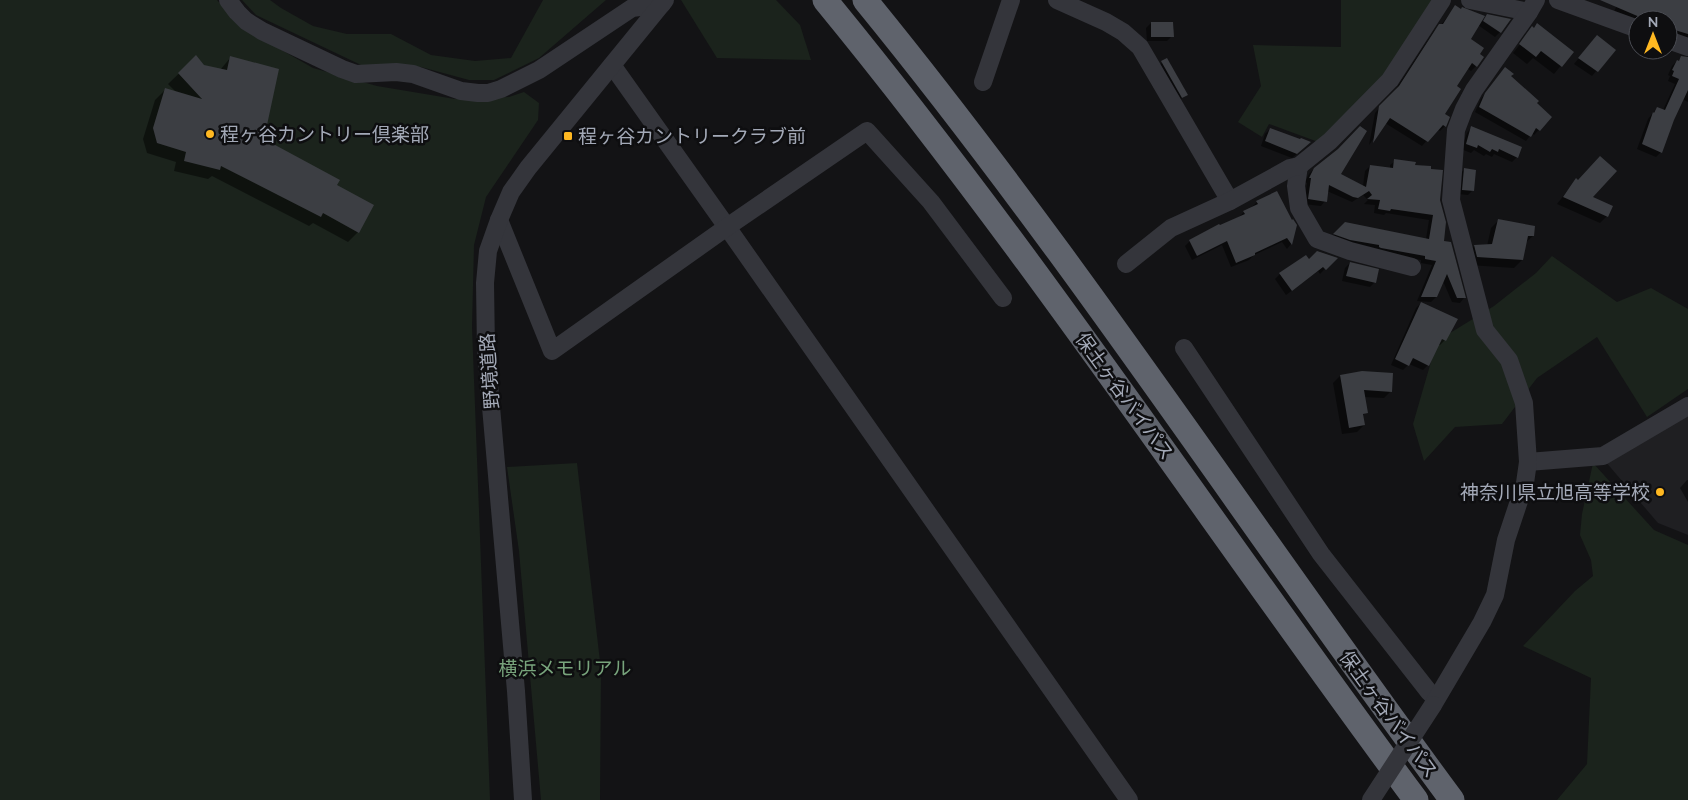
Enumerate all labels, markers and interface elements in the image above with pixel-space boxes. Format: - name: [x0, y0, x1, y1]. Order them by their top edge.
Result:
- north arrow: [1628, 10, 1678, 60]
- text: N: [1648, 13, 1658, 31]
- place label: 程ヶ谷カントリー倶楽部: [220, 122, 429, 146]
- place label: 程ヶ谷カントリークラブ前: [578, 124, 806, 148]
- marker: 程ヶ谷カントリー倶楽部: [204, 128, 216, 140]
- marker: 程ヶ谷カントリークラブ前: [562, 130, 574, 142]
- street label: 保土ヶ谷バイパス: [1071, 328, 1179, 464]
- street label: 野境道路: [474, 332, 504, 410]
- place label: 神奈川県立旭高等学校: [1460, 480, 1650, 504]
- marker: 神奈川県立旭高等学校: [1654, 486, 1666, 498]
- street label: 保土ヶ谷バイパス: [1335, 646, 1443, 782]
- park label: 横浜メモリアル: [499, 656, 631, 680]

